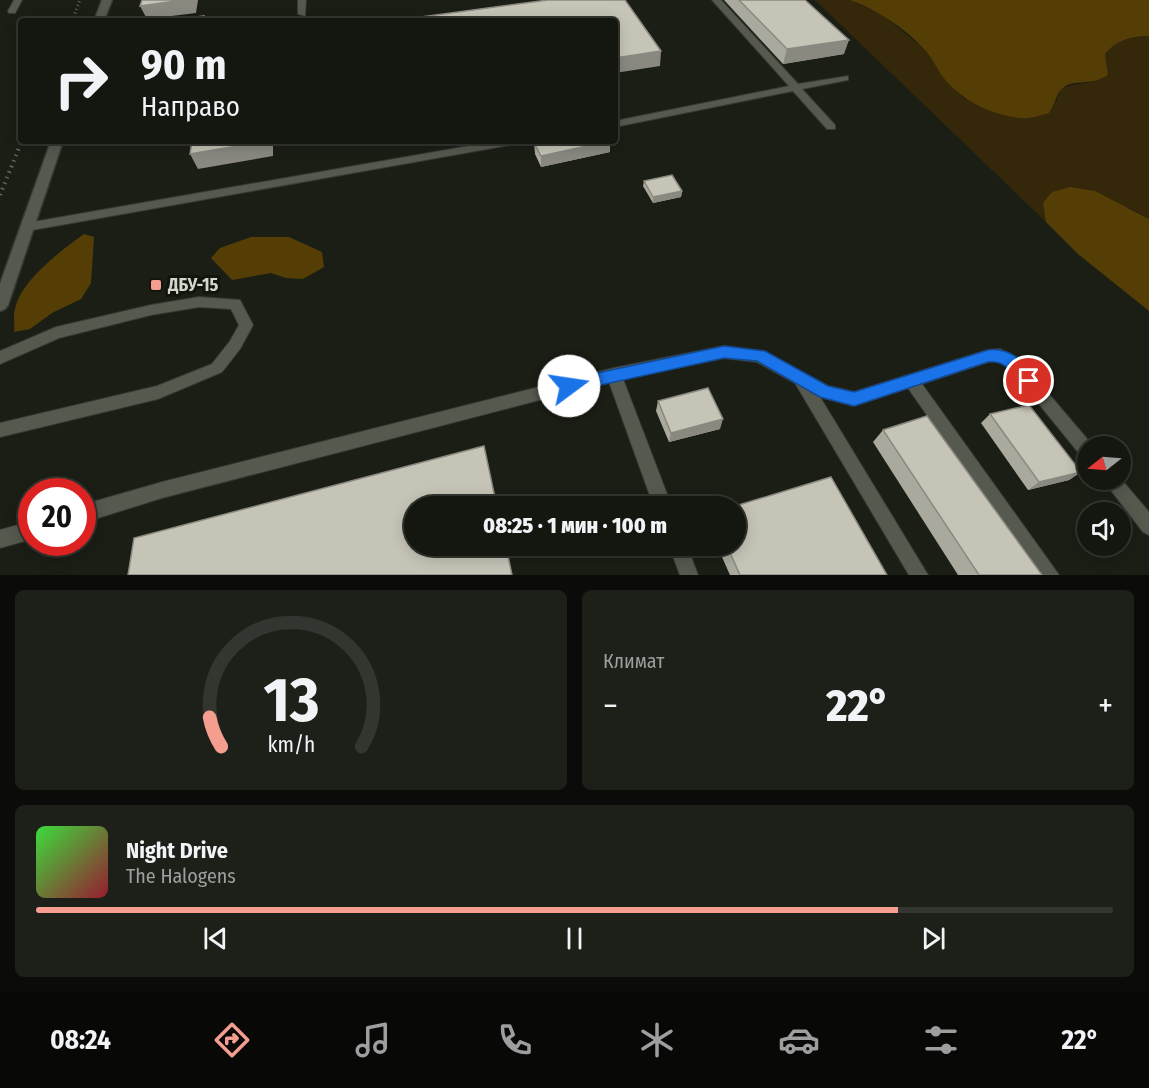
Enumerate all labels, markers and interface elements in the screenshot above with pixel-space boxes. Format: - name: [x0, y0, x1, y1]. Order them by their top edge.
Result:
- text: 90 m: [141, 40, 226, 90]
- icon: right: [42, 42, 120, 120]
- text: Направо: [141, 91, 240, 123]
- place label: ДБУ-15: [167, 274, 219, 296]
- marker: ДБУ-15: [149, 278, 163, 292]
- position arrow: [537, 354, 601, 418]
- pin: [1003, 355, 1054, 406]
- icon: arrive: [1012, 364, 1045, 397]
- north arrow: [1077, 436, 1131, 490]
- map controls: [1077, 436, 1131, 556]
- speed limit sign: 20: [18, 478, 96, 556]
- button: sound: [1077, 502, 1131, 556]
- text: 08:25 · 1 мин · 100 m: [483, 512, 667, 539]
- text: Климат: [603, 649, 664, 673]
- text: 13: [263, 663, 319, 738]
- text: 22°: [826, 679, 890, 733]
- text: −: [603, 686, 618, 726]
- text: +: [1098, 686, 1113, 726]
- text: km/h: [267, 732, 315, 758]
- text: Night Drive: [126, 837, 228, 864]
- text: The Halogens: [126, 864, 236, 888]
- icon: previous: [199, 922, 232, 955]
- icon: pause: [558, 922, 591, 955]
- icon: next: [917, 922, 950, 955]
- icon: directions: [211, 1019, 253, 1061]
- icon: music: [352, 1019, 394, 1061]
- icon: phone: [494, 1019, 536, 1061]
- icon: climate: [636, 1019, 678, 1061]
- icon: car: [778, 1019, 820, 1061]
- icon: filters: [920, 1019, 962, 1061]
- text: 08:24: [50, 1024, 111, 1056]
- text: 22°: [1061, 1024, 1099, 1056]

